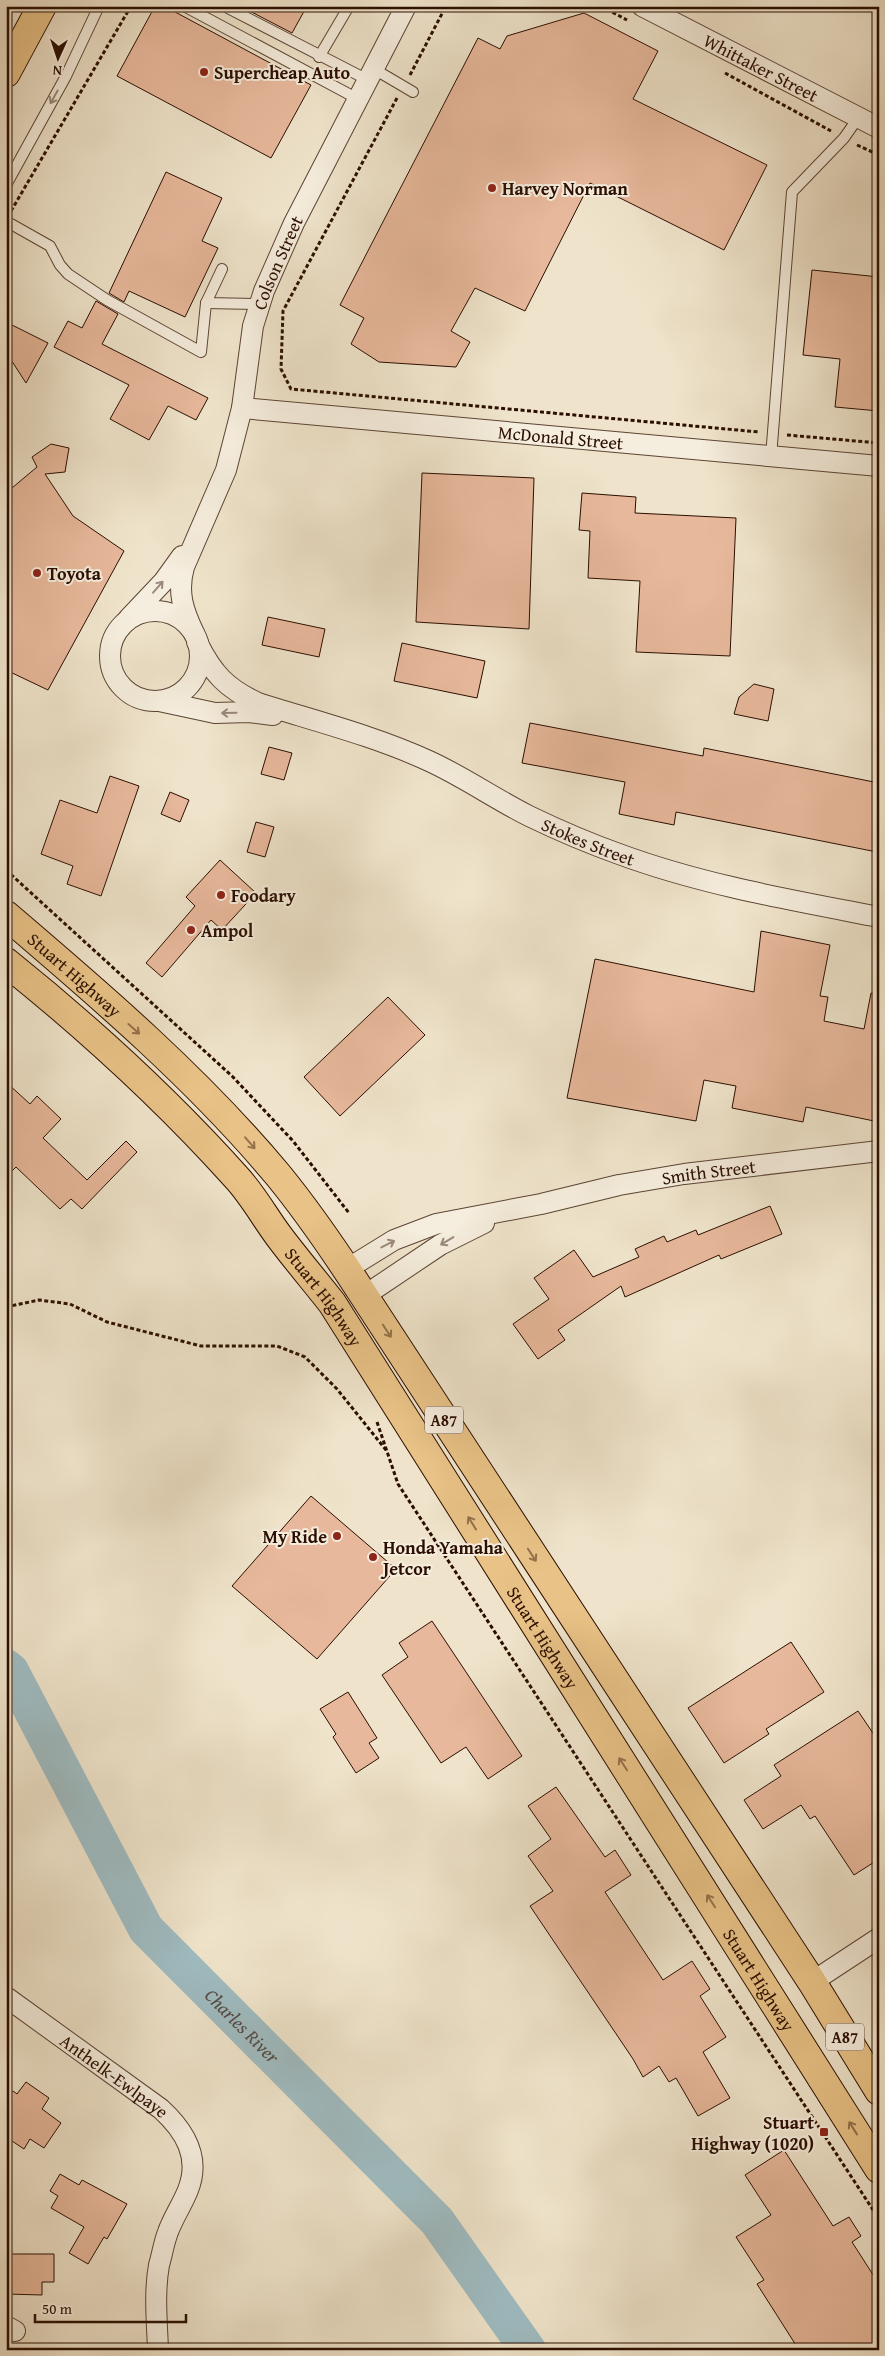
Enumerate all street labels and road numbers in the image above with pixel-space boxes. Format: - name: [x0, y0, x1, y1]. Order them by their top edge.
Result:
- street label: Whittaker Street: [699, 27, 824, 108]
- street label: Colson Street: [246, 210, 310, 313]
- street label: McDonald Street: [497, 418, 625, 456]
- street label: Stokes Street: [537, 810, 639, 872]
- street label: Stuart Highway: [22, 926, 128, 1023]
- street label: Smith Street: [660, 1152, 758, 1191]
- street label: Stuart Highway: [279, 1241, 370, 1352]
- road number: A87: [425, 1406, 463, 1434]
- street label: Stuart Highway: [500, 1580, 586, 1694]
- street label: Stuart Highway: [717, 1923, 802, 2036]
- road number: A87: [826, 2024, 864, 2050]
- street label: Anthelk-Ewlpaye: [55, 2027, 175, 2124]

